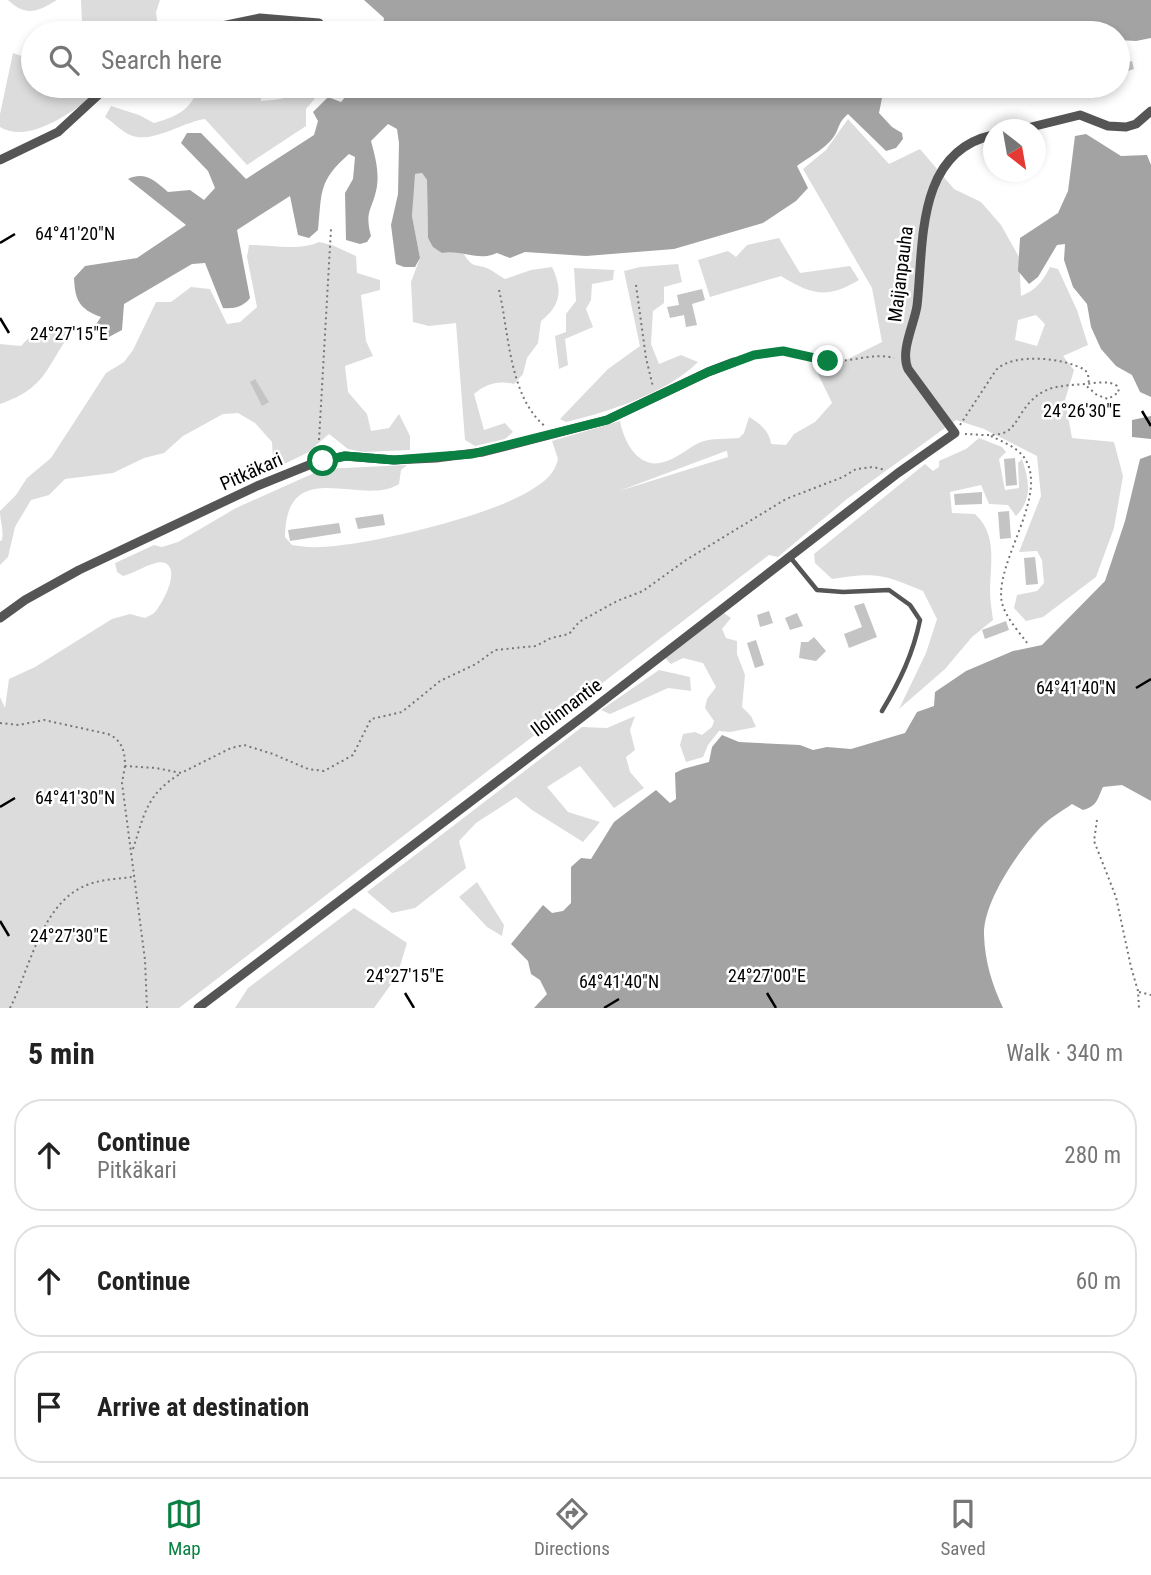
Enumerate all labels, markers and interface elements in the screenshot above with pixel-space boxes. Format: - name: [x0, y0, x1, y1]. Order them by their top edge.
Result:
- search box: [21, 21, 1130, 98]
- icon: search: [45, 41, 83, 79]
- text: Search here: [101, 45, 222, 75]
- north arrow: [983, 119, 1046, 182]
- text: 64°41'20"N: [35, 223, 115, 244]
- street label: Maijanpauha: [883, 225, 918, 323]
- text: 24°27'15"E: [30, 323, 108, 344]
- route end: [812, 345, 843, 376]
- text: 24°26'30"E: [1043, 400, 1121, 421]
- route start: [307, 445, 338, 476]
- street label: Pitkäkari: [216, 448, 286, 495]
- street label: Ilolinnantie: [526, 673, 606, 742]
- text: 64°41'40"N: [1036, 677, 1116, 698]
- text: 64°41'30"N: [35, 787, 115, 808]
- text: 24°27'30"E: [30, 925, 108, 946]
- text: 24°27'15"E: [366, 965, 444, 986]
- text: 24°27'00"E: [728, 965, 806, 986]
- text: 64°41'40"N: [579, 971, 659, 992]
- text: 5 min: [28, 1036, 95, 1071]
- text: Walk · 340 m: [1006, 1040, 1123, 1067]
- text: Continue: [97, 1127, 190, 1157]
- icon: ahead: [30, 1136, 68, 1174]
- text: 280 m: [1064, 1142, 1121, 1169]
- text: Pitkäkari: [97, 1157, 177, 1184]
- icon: ahead: [30, 1262, 68, 1300]
- text: Continue: [97, 1266, 190, 1296]
- text: 60 m: [1076, 1268, 1121, 1295]
- icon: arrive: [30, 1388, 68, 1426]
- text: Arrive at destination: [97, 1392, 309, 1422]
- tab: Map: [165, 1495, 203, 1560]
- tab: Directions: [534, 1495, 610, 1560]
- tab: Saved: [940, 1495, 986, 1560]

